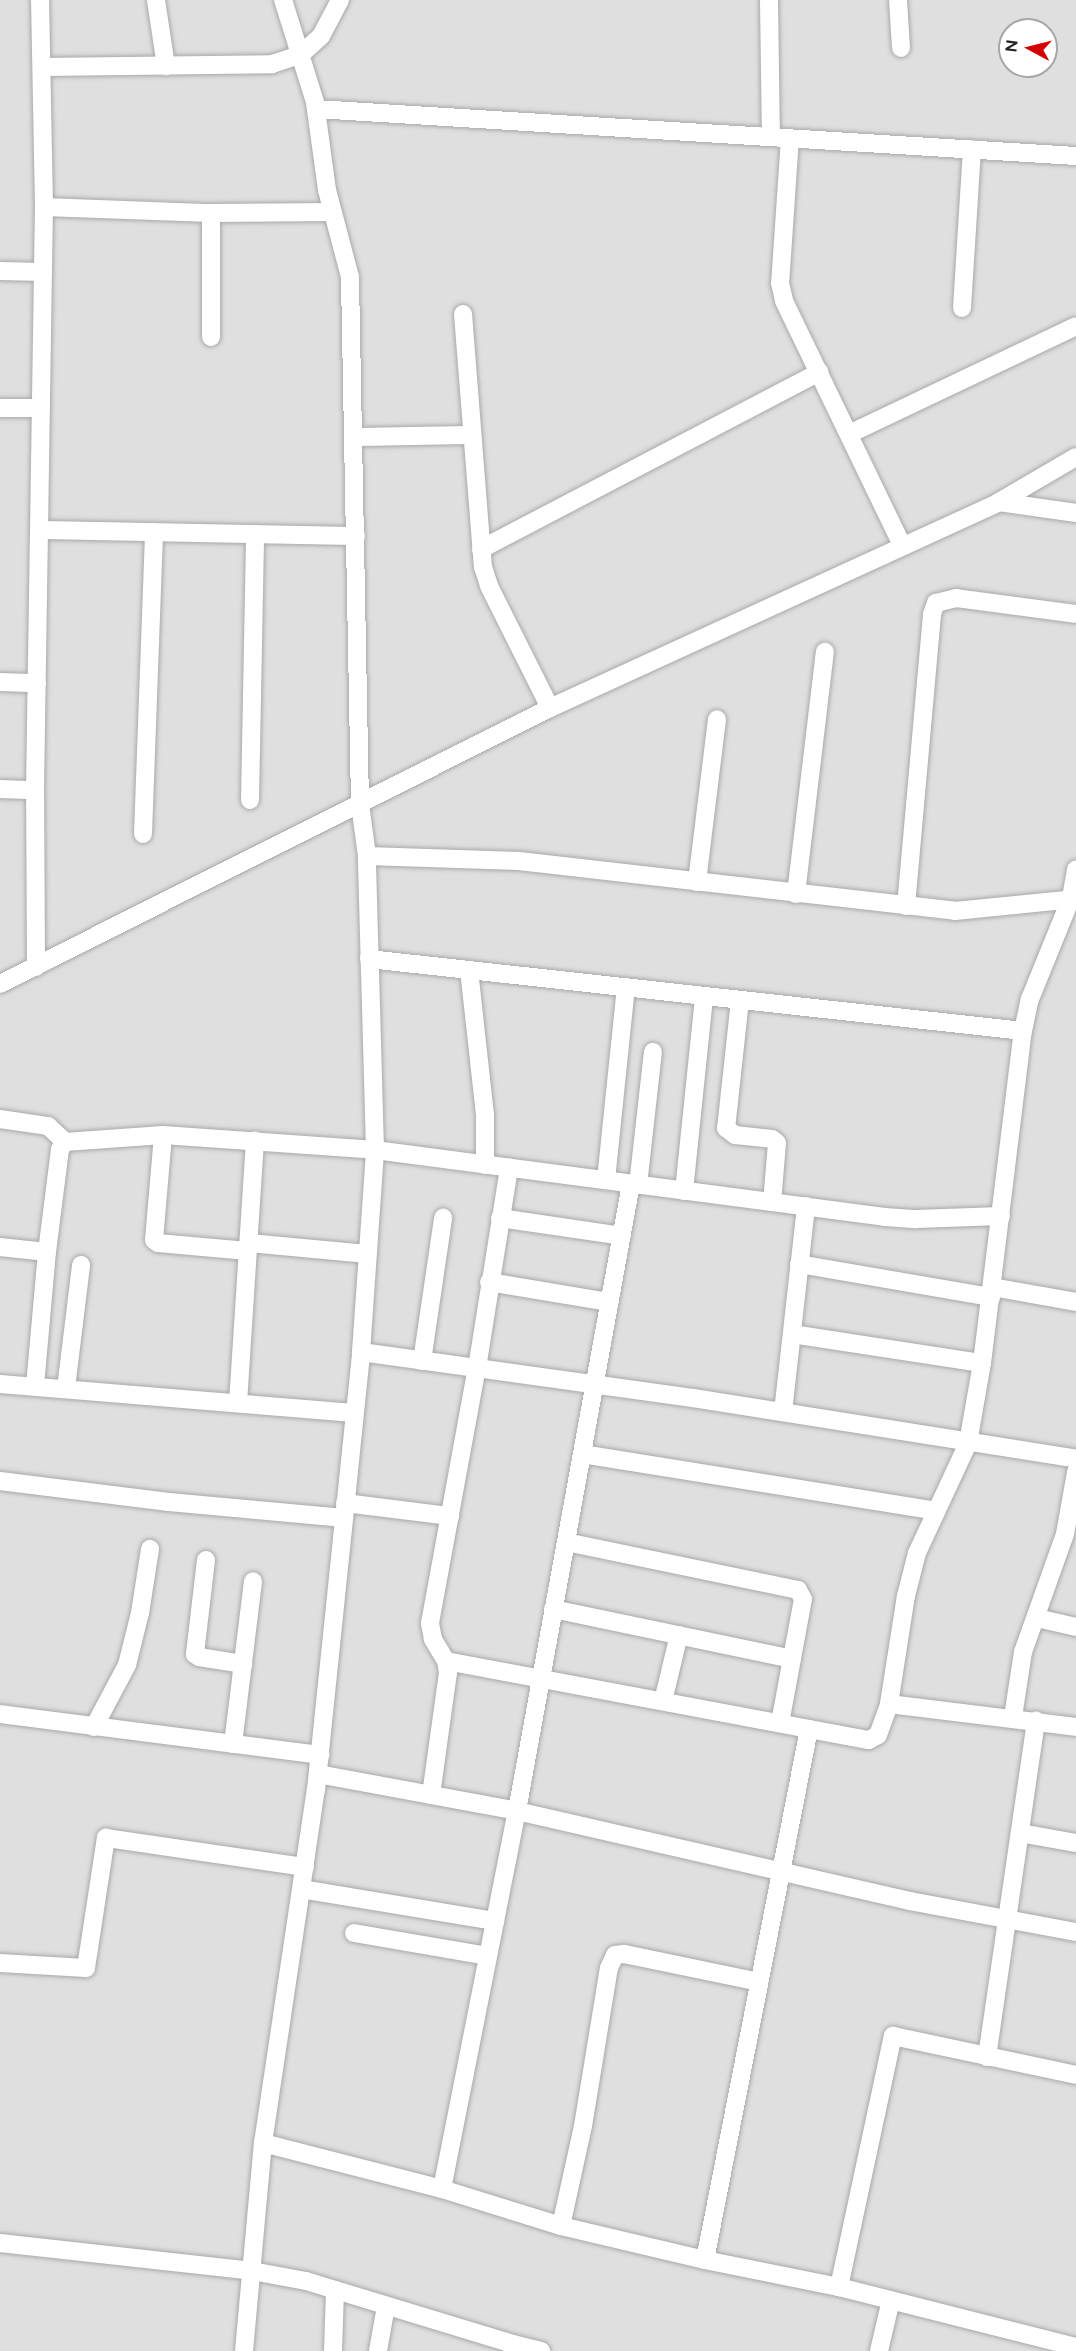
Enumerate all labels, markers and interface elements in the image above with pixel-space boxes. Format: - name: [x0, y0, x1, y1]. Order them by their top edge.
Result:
- north arrow: [998, 18, 1058, 78]
- text: N: [1001, 39, 1022, 53]

